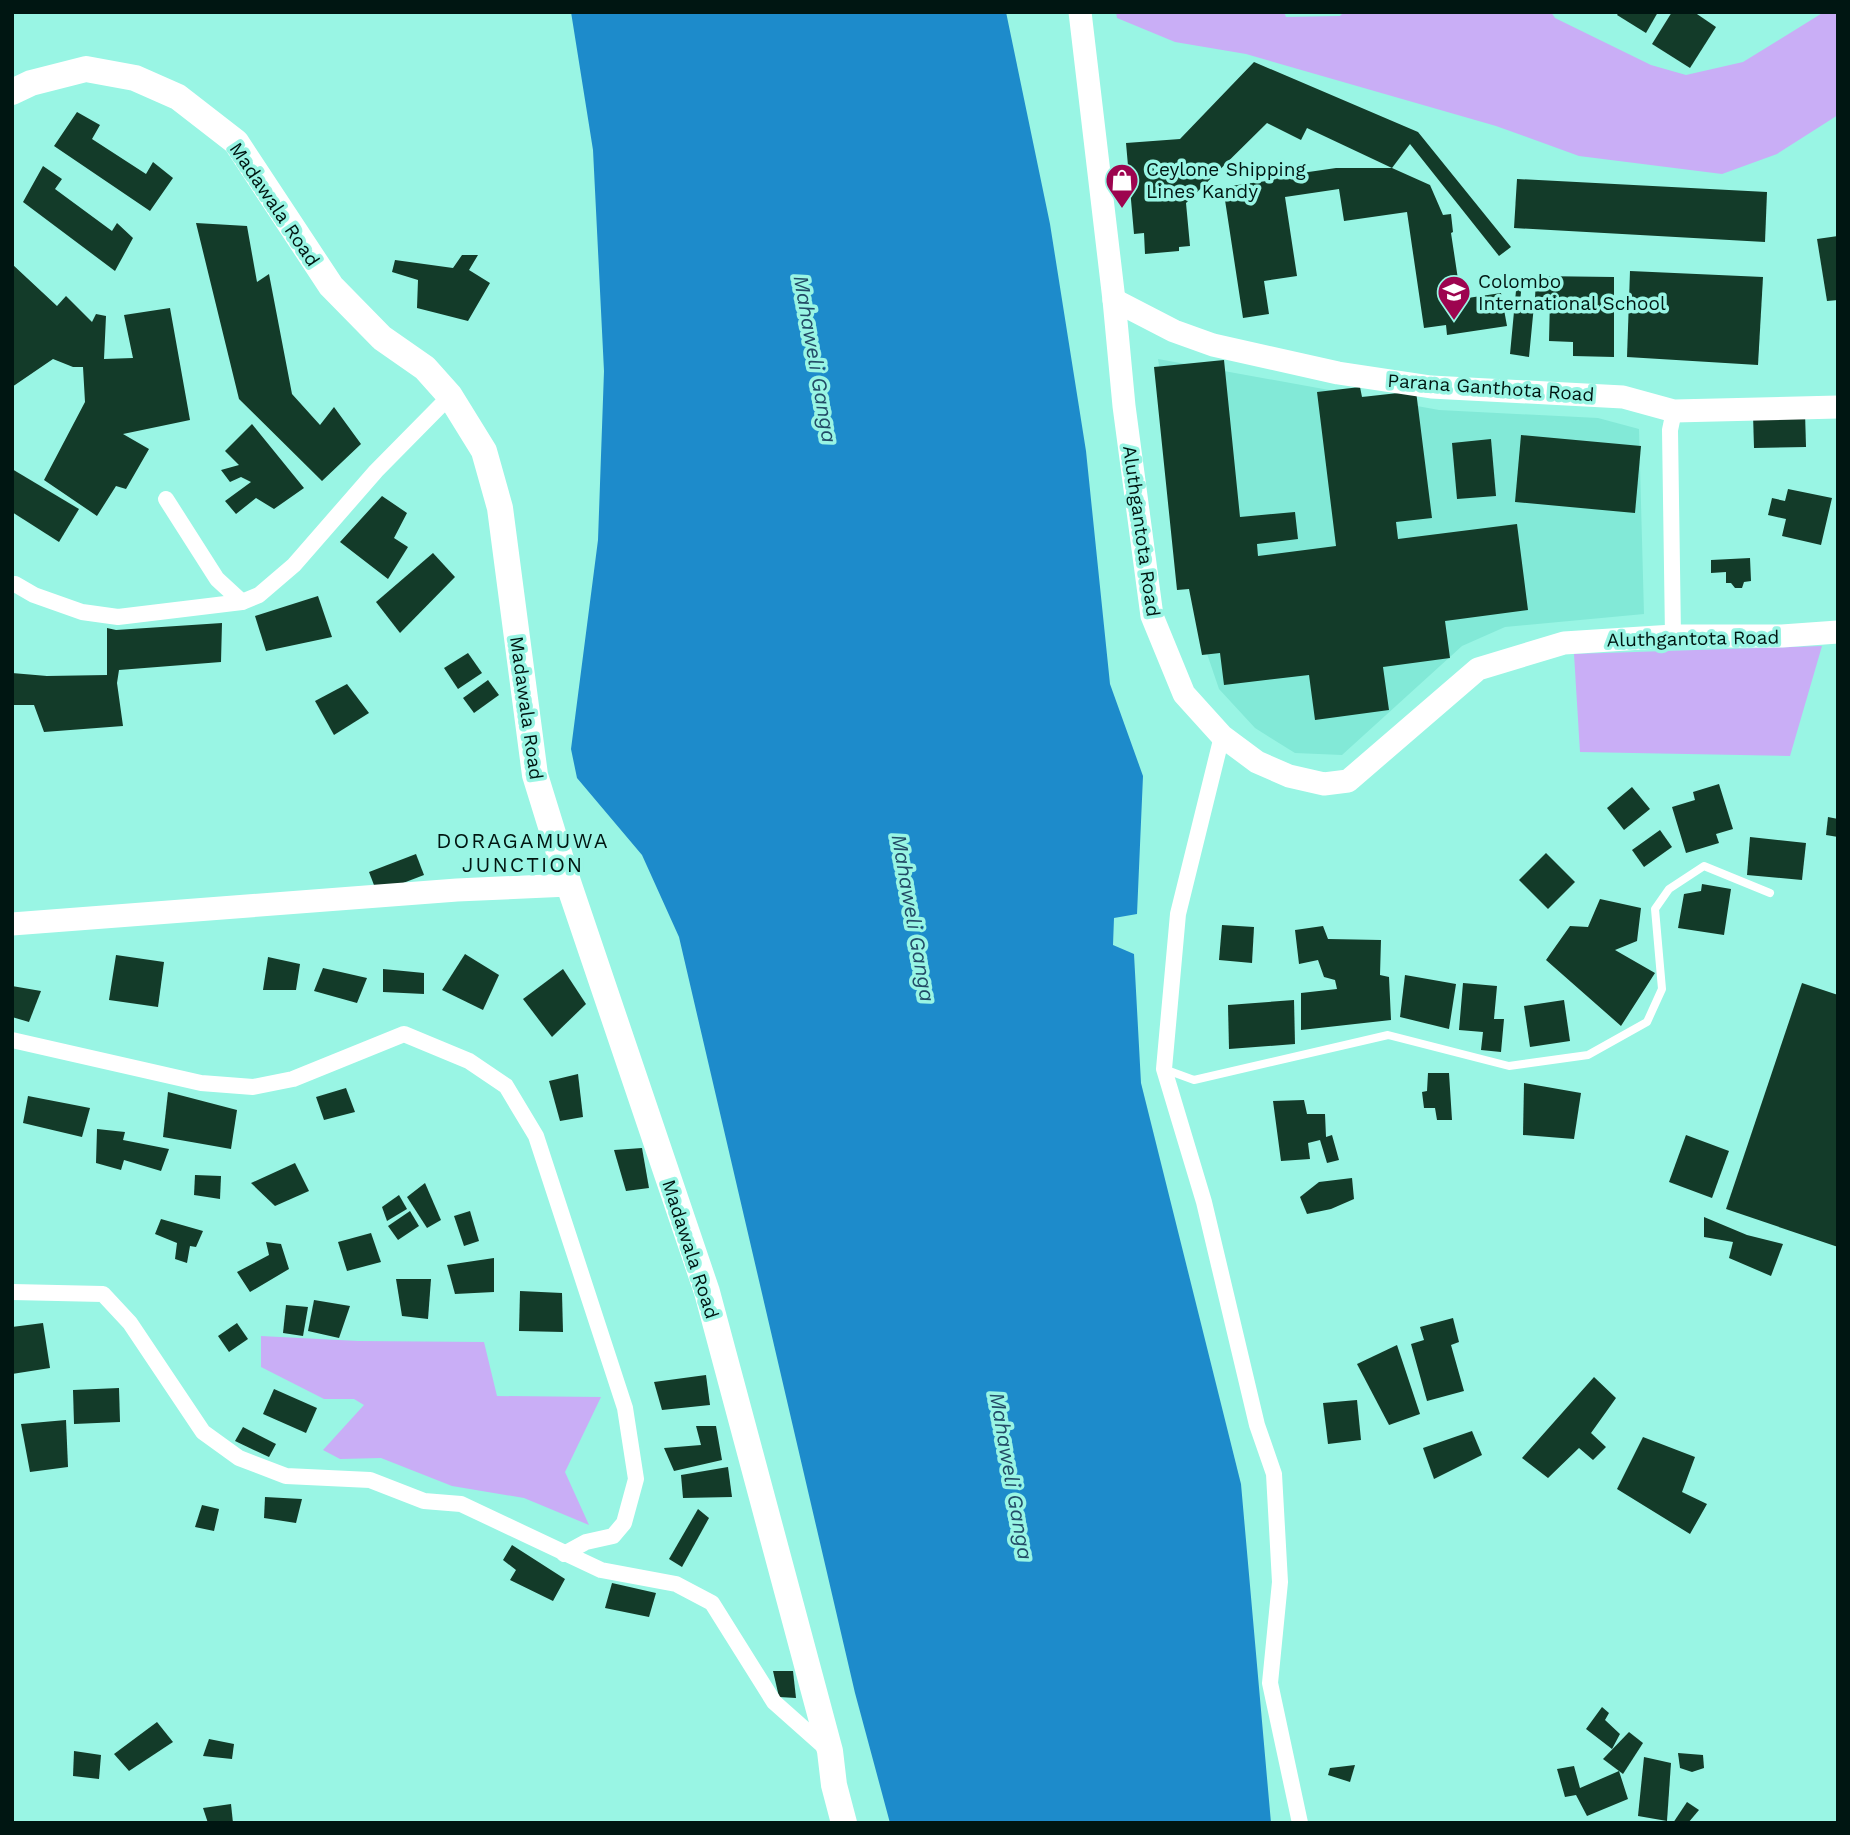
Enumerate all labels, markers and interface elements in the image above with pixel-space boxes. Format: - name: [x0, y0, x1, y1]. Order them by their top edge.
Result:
- street label: Madawala Road: [225, 138, 325, 271]
- place label: Ceylone Shipping Lines Kandy: [1146, 158, 1306, 203]
- shop icon: Ceylone Shipping Lines Kandy: [1103, 161, 1141, 210]
- place label: Colombo International School: [1478, 270, 1666, 315]
- water label: Mahaweli Ganga: [788, 273, 843, 445]
- school or university icon: Colombo International School: [1435, 273, 1473, 322]
- street label: Parana Ganthota Road: [1387, 369, 1595, 406]
- street label: Aluthgantota Road: [1118, 444, 1165, 618]
- street label: Aluthgantota Road: [1607, 625, 1780, 652]
- street label: Madawala Road: [505, 635, 548, 781]
- district label: DORAGAMUWA JUNCTION: [436, 828, 610, 877]
- water label: Mahaweli Ganga: [886, 832, 941, 1004]
- street label: Madawala Road: [657, 1177, 724, 1322]
- water label: Mahaweli Ganga: [984, 1390, 1039, 1562]

